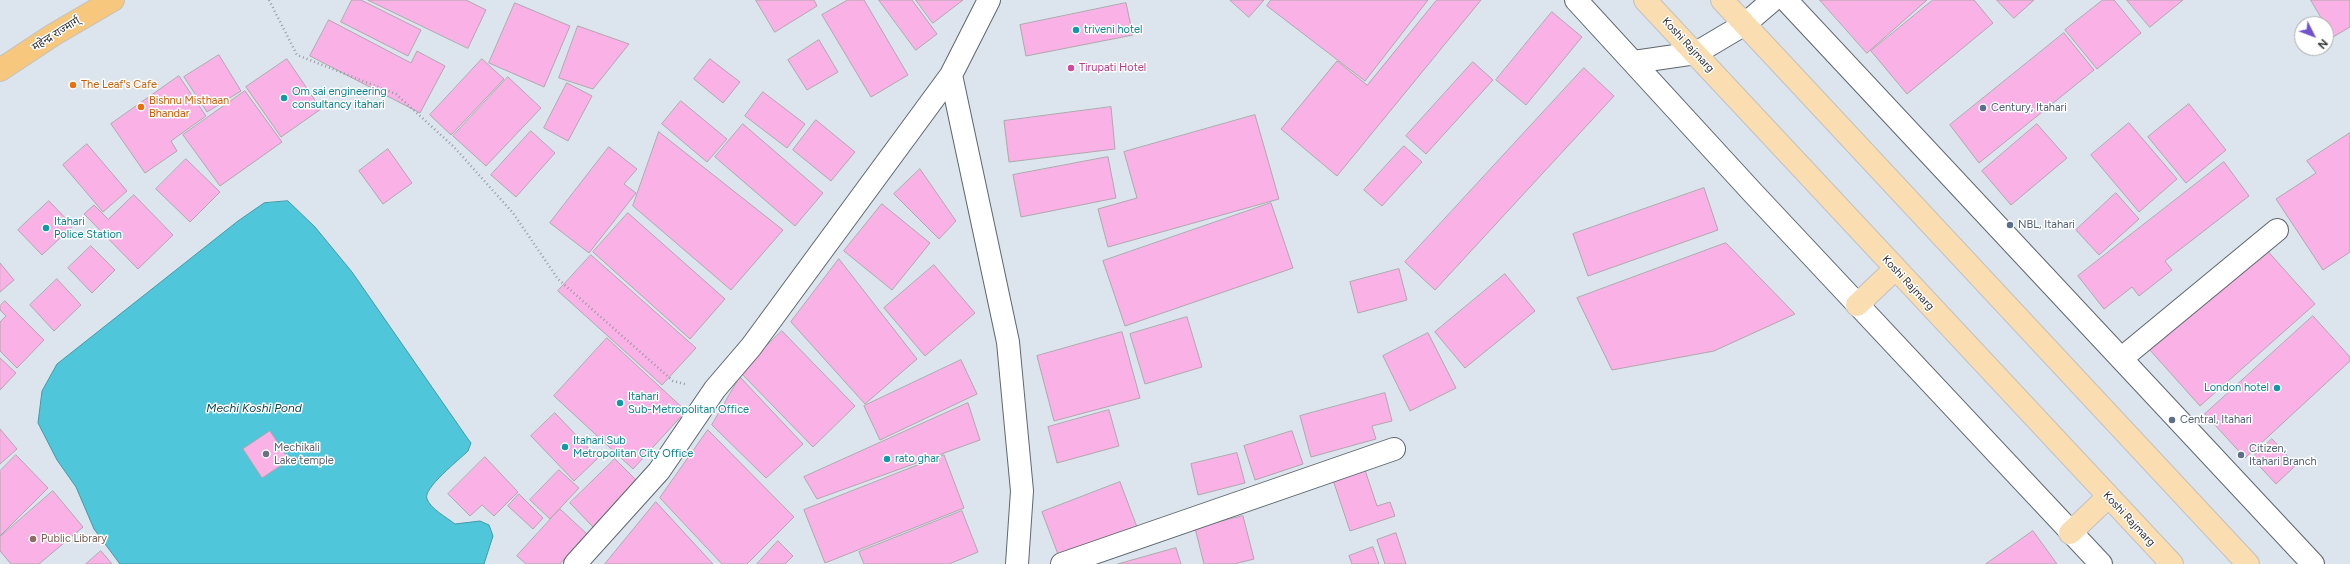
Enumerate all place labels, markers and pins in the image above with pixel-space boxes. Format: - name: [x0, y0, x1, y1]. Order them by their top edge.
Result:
- place label: triveni hotel: [1084, 23, 1143, 37]
- marker: triveni hotel: [1071, 25, 1081, 35]
- place label: Tirupati Hotel: [1079, 61, 1146, 75]
- marker: Tirupati Hotel: [1066, 63, 1076, 73]
- place label: The Leaf's Cafe: [81, 78, 157, 92]
- marker: The Leaf's Cafe: [68, 80, 78, 90]
- place label: Om sai engineering consultancy itahari: [292, 85, 387, 111]
- marker: Om sai engineering consultancy itahari: [279, 93, 289, 103]
- place label: Bishnu Misthaan Bhandar: [149, 94, 229, 120]
- place label: Century, Itahari: [1991, 101, 2067, 115]
- marker: Bishnu Misthaan Bhandar: [136, 102, 146, 112]
- marker: Century, Itahari: [1978, 103, 1988, 113]
- place label: Itahari Police Station: [54, 215, 122, 241]
- place label: NBL, Itahari: [2018, 218, 2075, 232]
- marker: NBL, Itahari: [2005, 220, 2015, 230]
- marker: Itahari Police Station: [41, 223, 51, 233]
- place label: London hotel: [2204, 381, 2269, 395]
- marker: London hotel: [2272, 383, 2282, 393]
- place label: Itahari Sub-Metropolitan Office: [628, 390, 749, 416]
- marker: Itahari Sub-Metropolitan Office: [615, 398, 625, 408]
- place label: Central, Itahari: [2180, 413, 2252, 427]
- marker: Central, Itahari: [2167, 415, 2177, 425]
- place label: Itahari Sub Metropolitan City Office: [573, 434, 693, 460]
- place label: Mechikali Lake temple: [274, 441, 334, 467]
- marker: Itahari Sub Metropolitan City Office: [560, 442, 570, 452]
- place label: Citizen, Itahari Branch: [2249, 442, 2317, 468]
- marker: Mechikali Lake temple: [261, 449, 271, 459]
- marker: Citizen, Itahari Branch: [2236, 450, 2246, 460]
- place label: rato ghar: [895, 452, 939, 466]
- marker: rato ghar: [882, 454, 892, 464]
- place label: Public Library: [41, 532, 107, 546]
- marker: Public Library: [28, 534, 38, 544]

